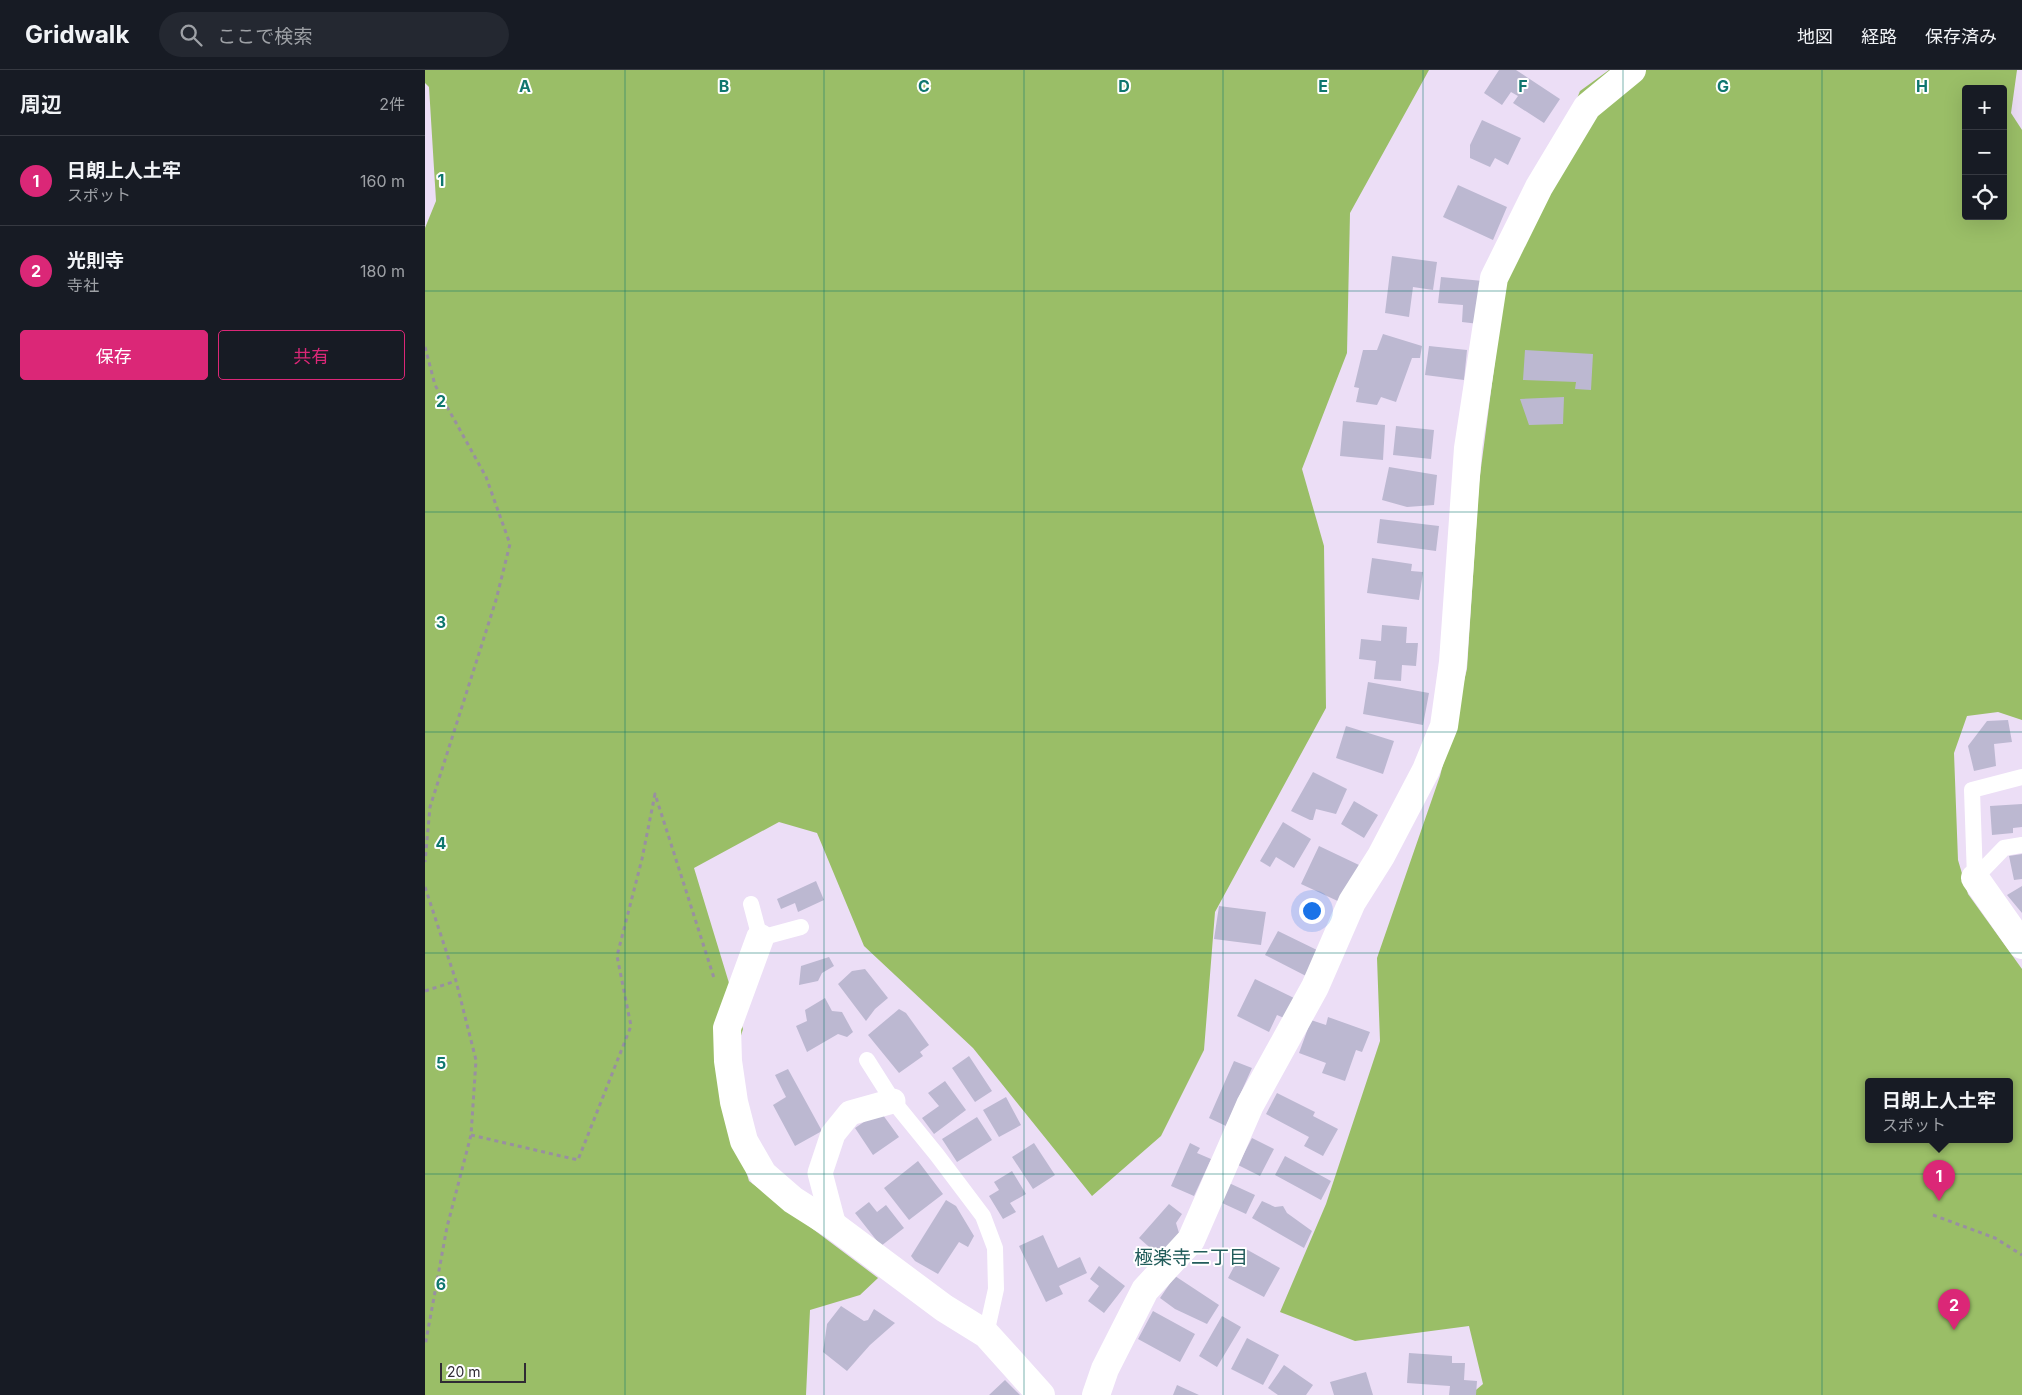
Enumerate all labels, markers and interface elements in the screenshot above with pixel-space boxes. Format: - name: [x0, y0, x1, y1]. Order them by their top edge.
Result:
- search box: [159, 12, 509, 57]
- text: Gridwalk: [25, 20, 129, 49]
- icon: search: [177, 21, 205, 49]
- text: ここで検索: [217, 25, 312, 48]
- text: 地図: [1797, 26, 1833, 47]
- text: 経路: [1861, 26, 1897, 47]
- text: 保存済み: [1925, 26, 1997, 47]
- text: A: [519, 76, 531, 96]
- text: B: [719, 76, 729, 96]
- text: C: [918, 76, 930, 96]
- text: D: [1118, 76, 1130, 96]
- text: E: [1318, 76, 1328, 96]
- text: F: [1518, 76, 1528, 96]
- text: G: [1717, 76, 1729, 96]
- text: H: [1916, 76, 1928, 96]
- map controls: [1962, 85, 2007, 220]
- button: +: [1962, 85, 2007, 130]
- text: 周辺: [20, 92, 62, 117]
- text: 2件: [379, 94, 405, 114]
- button: −: [1962, 130, 2007, 175]
- text: 日朗上人土牢: [67, 159, 181, 182]
- text: 1: [438, 170, 444, 190]
- text: 1: [33, 171, 39, 191]
- text: 160 m: [360, 171, 405, 191]
- button: locate: [1962, 175, 2007, 220]
- text: スポット: [67, 185, 131, 205]
- text: 光則寺: [67, 249, 124, 272]
- text: 2: [31, 261, 41, 281]
- text: 180 m: [360, 261, 405, 281]
- text: 寺社: [67, 275, 99, 295]
- button: 保存: [20, 330, 208, 380]
- button: 共有: [218, 330, 405, 380]
- text: 2: [436, 391, 446, 411]
- text: 3: [436, 612, 446, 632]
- text: 4: [436, 833, 447, 853]
- your location: [1299, 898, 1325, 924]
- text: 5: [436, 1053, 446, 1073]
- popup: [1865, 1078, 2013, 1143]
- text: 日朗上人土牢: [1882, 1089, 1996, 1112]
- text: スポット: [1882, 1115, 1946, 1135]
- pin: 1: [1923, 1160, 1955, 1201]
- district label: 極楽寺二丁目: [1134, 1246, 1248, 1269]
- text: 6: [436, 1274, 446, 1294]
- pin: 2: [1938, 1289, 1970, 1330]
- scale bar: [440, 1360, 526, 1383]
- text: 20 m: [447, 1363, 481, 1380]

